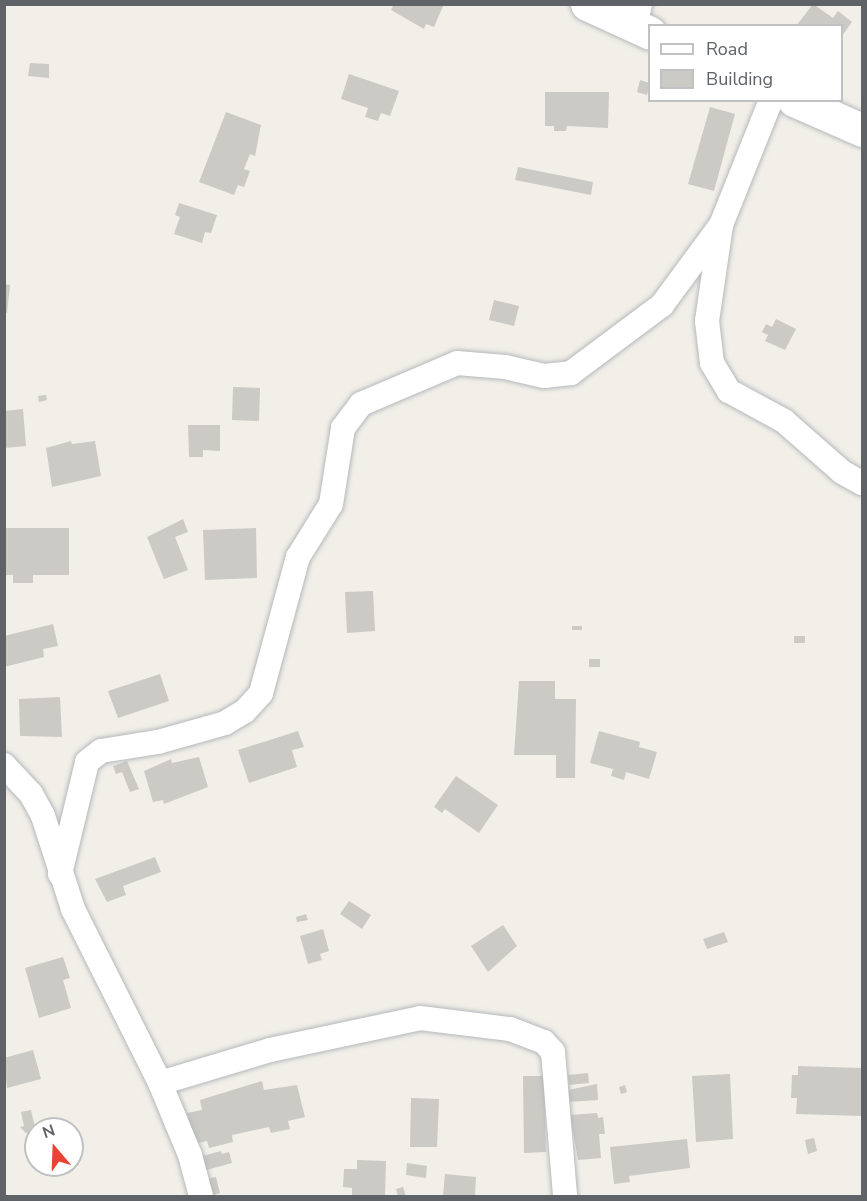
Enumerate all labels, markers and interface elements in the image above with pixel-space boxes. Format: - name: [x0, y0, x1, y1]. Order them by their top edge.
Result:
- legend: [648, 24, 843, 102]
- text: Road: [706, 37, 748, 61]
- text: Building: [706, 67, 773, 91]
- north arrow: [24, 1117, 84, 1177]
- text: N: [40, 1120, 58, 1144]

